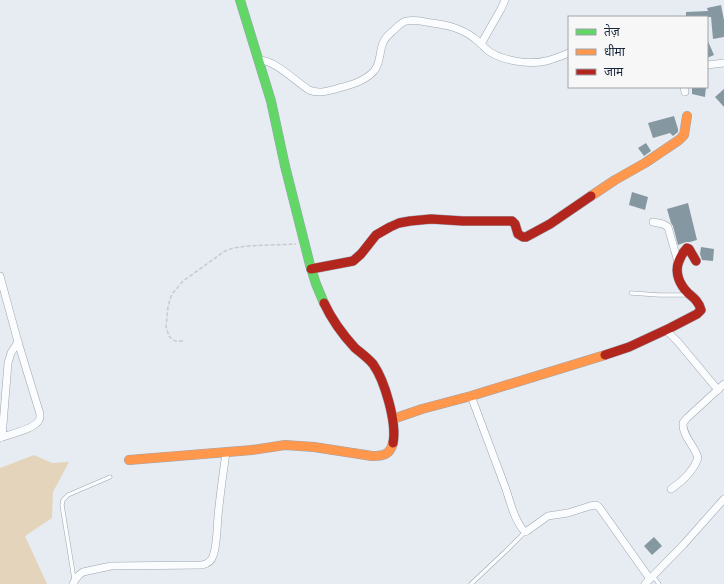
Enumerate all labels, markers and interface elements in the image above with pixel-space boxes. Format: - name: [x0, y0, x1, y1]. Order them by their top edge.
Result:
- legend: [568, 16, 708, 88]
- text: तेज़: [604, 23, 621, 41]
- text: धीमा: [604, 43, 626, 61]
- text: जाम: [604, 63, 624, 81]

